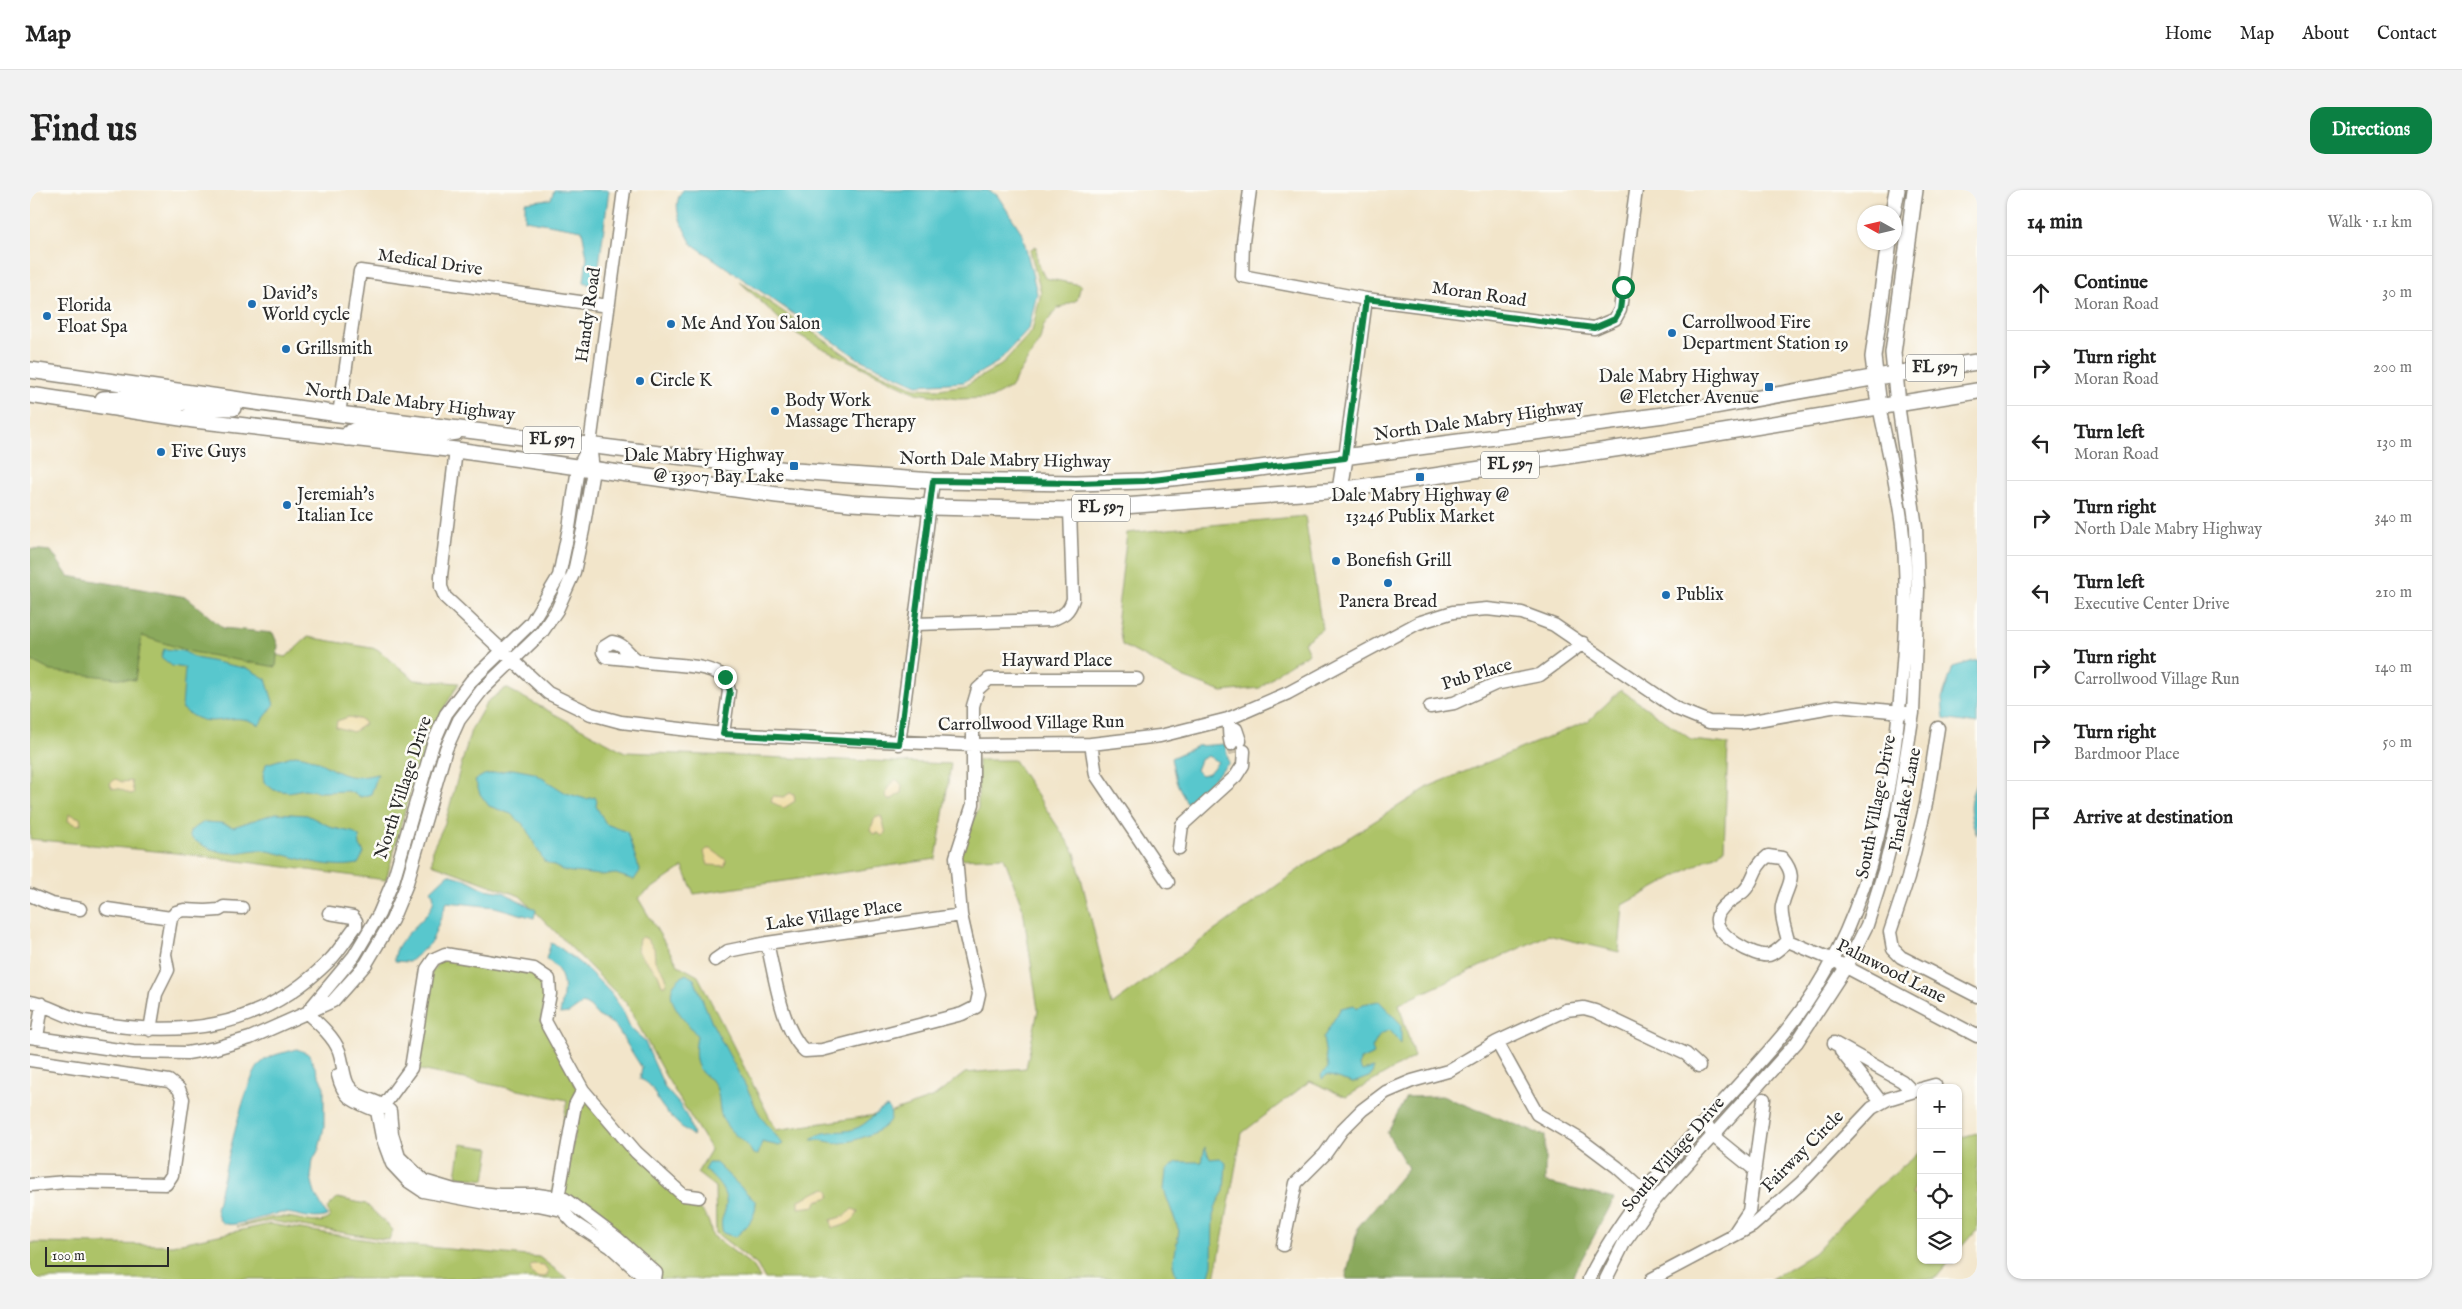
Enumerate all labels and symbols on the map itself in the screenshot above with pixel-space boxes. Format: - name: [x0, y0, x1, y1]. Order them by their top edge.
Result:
- north arrow: [1857, 205, 1902, 250]
- street label: Medical Drive: [376, 244, 484, 282]
- street label: Handy Road: [571, 266, 607, 364]
- route start: [1612, 276, 1635, 299]
- street label: Moran Road: [1430, 277, 1528, 313]
- place label: David's World cycle: [262, 283, 350, 327]
- place label: Florida Float Spa: [57, 295, 128, 339]
- marker: David's World cycle: [246, 298, 258, 310]
- marker: Florida Float Spa: [41, 310, 53, 322]
- place label: Carrollwood Fire Department Station 19: [1682, 312, 1849, 356]
- place label: Me And You Salon: [681, 313, 821, 336]
- marker: Me And You Salon: [665, 318, 677, 330]
- marker: Carrollwood Fire Department Station 19: [1666, 327, 1678, 339]
- place label: Grillsmith: [296, 338, 373, 361]
- marker: Grillsmith: [280, 343, 292, 355]
- road number: FL 597: [1906, 354, 1964, 382]
- place label: Dale Mabry Highway @ Fletcher Avenue: [1598, 366, 1759, 410]
- place label: Circle K: [650, 370, 713, 393]
- marker: Circle K: [634, 375, 646, 387]
- street label: North Dale Mabry Highway: [304, 379, 517, 427]
- marker: Dale Mabry Highway @ Fletcher Avenue: [1763, 381, 1775, 393]
- place label: Body Work Massage Therapy: [785, 390, 916, 434]
- street label: North Dale Mabry Highway: [1373, 395, 1585, 447]
- marker: Body Work Massage Therapy: [769, 405, 781, 417]
- road number: FL 597: [523, 426, 581, 454]
- place label: Five Guys: [171, 441, 246, 464]
- place label: Dale Mabry Highway @ 13907 Bay Lake: [623, 445, 784, 489]
- marker: Five Guys: [155, 446, 167, 458]
- street label: North Dale Mabry Highway: [899, 448, 1111, 474]
- road number: FL 597: [1481, 452, 1539, 478]
- marker: Dale Mabry Highway @ 13907 Bay Lake: [788, 460, 800, 472]
- marker: Dale Mabry Highway @ 13246 Publix Market: [1414, 471, 1426, 483]
- place label: Jeremiah's Italian Ice: [295, 484, 374, 528]
- place label: Dale Mabry Highway @ 13246 Publix Market: [1331, 485, 1509, 529]
- road number: FL 597: [1072, 494, 1130, 522]
- marker: Jeremiah's Italian Ice: [281, 499, 293, 511]
- place label: Bonefish Grill: [1346, 550, 1451, 573]
- marker: Bonefish Grill: [1330, 555, 1342, 567]
- marker: Panera Bread: [1382, 577, 1394, 589]
- place label: Publix: [1676, 584, 1724, 607]
- marker: Publix: [1660, 589, 1672, 601]
- place label: Panera Bread: [1339, 591, 1438, 614]
- street label: Hayward Place: [1002, 650, 1112, 673]
- street label: Pub Place: [1439, 653, 1515, 697]
- route end: [714, 666, 737, 689]
- street label: Carrollwood Village Run: [938, 711, 1125, 737]
- street label: North Village Drive: [370, 714, 438, 862]
- street label: South Village Drive: [1852, 733, 1902, 881]
- street label: Pinelake Lane: [1885, 746, 1927, 854]
- street label: Lake Village Place: [764, 895, 904, 937]
- street label: Palmwood Lane: [1832, 935, 1950, 1009]
- street label: South Village Drive: [1617, 1092, 1731, 1218]
- street label: Fairway Circle: [1757, 1106, 1849, 1198]
- scale bar: [45, 1244, 169, 1267]

